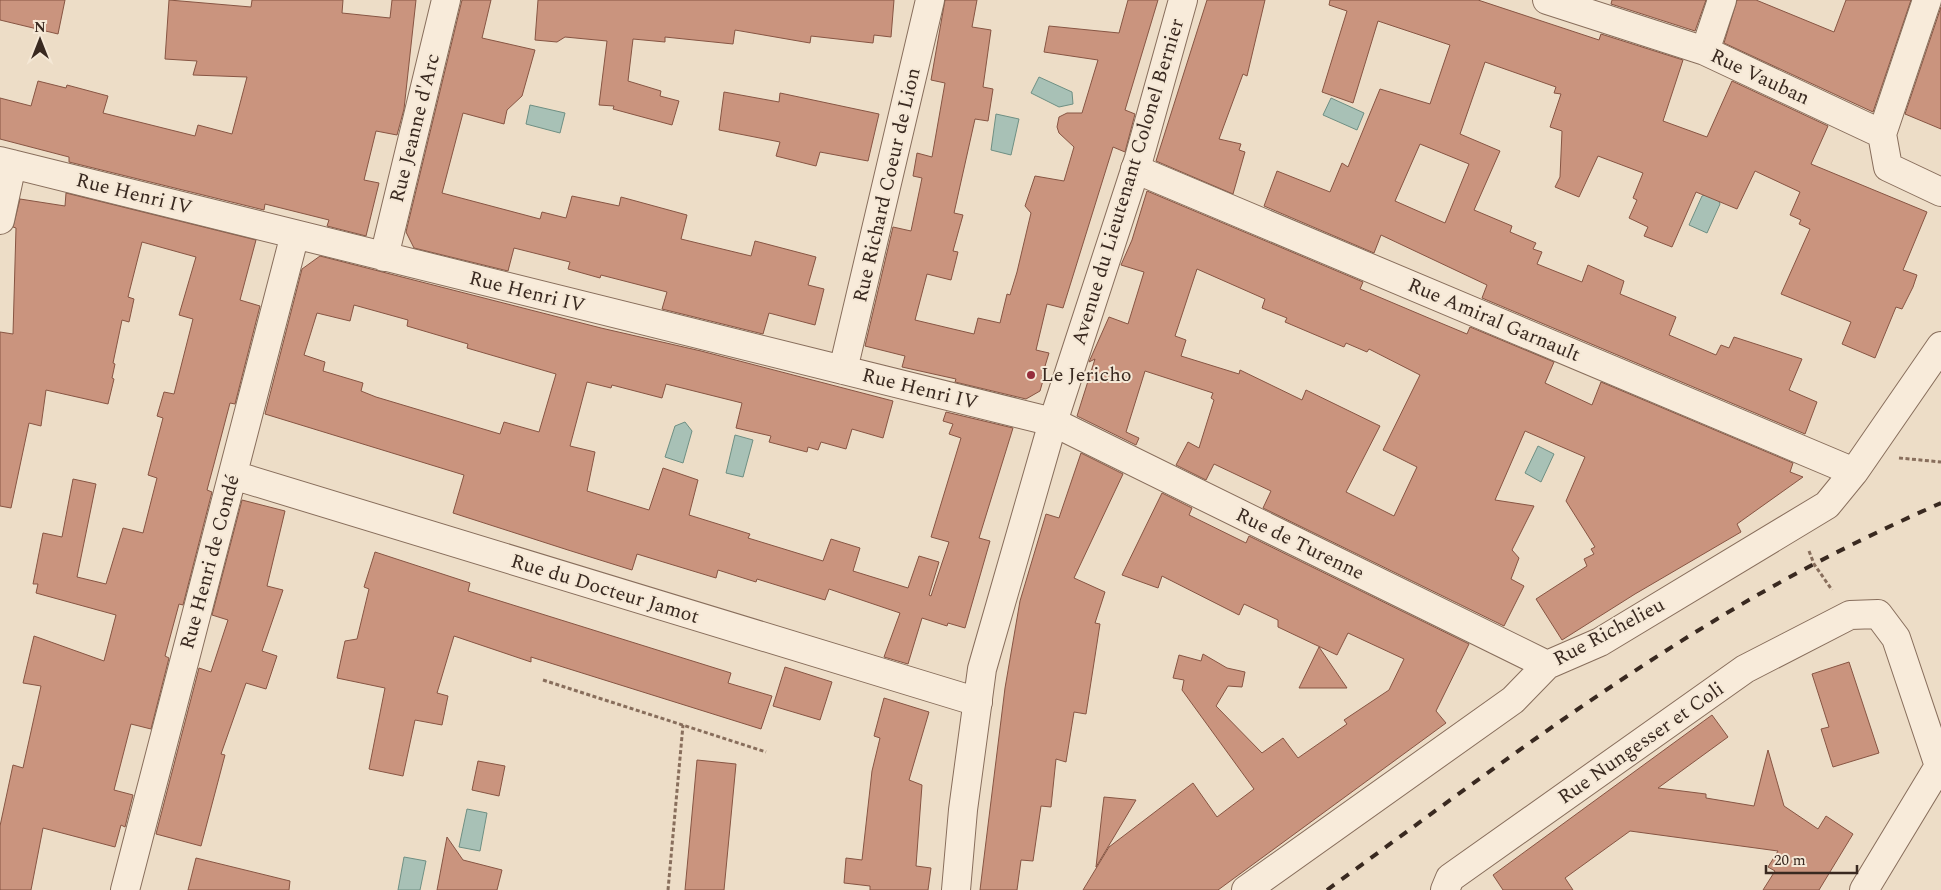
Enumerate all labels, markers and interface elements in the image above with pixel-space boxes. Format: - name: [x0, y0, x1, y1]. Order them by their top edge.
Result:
- north arrow: [15, 15, 65, 65]
- street label: Avenue du Lieutenant Colonel Bernier: [1064, 15, 1192, 349]
- text: N: [34, 17, 46, 38]
- street label: Rue Vauban: [1705, 41, 1815, 113]
- street label: Rue Jeanne d'Arc: [382, 50, 448, 206]
- street label: Rue Richard Coeur de Lion: [845, 65, 929, 305]
- street label: Rue Henri IV: [73, 165, 195, 223]
- street label: Rue Henri IV: [466, 263, 588, 321]
- street label: Rue Amiral Garnault: [1403, 270, 1585, 370]
- street label: Rue Henri IV: [859, 360, 981, 418]
- place label: Le Jericho: [1041, 360, 1132, 390]
- marker: Le Jericho: [1025, 369, 1037, 381]
- street label: Rue Henri de Condé: [172, 471, 248, 653]
- street label: Rue de Turenne: [1230, 500, 1370, 588]
- street label: Rue du Docteur Jamot: [507, 546, 703, 632]
- street label: Rue Richelieu: [1548, 590, 1670, 674]
- street label: Rue Nungesser et Coli: [1552, 674, 1730, 812]
- scale bar: [1766, 842, 1857, 874]
- text: 20 m: [1774, 849, 1806, 872]

